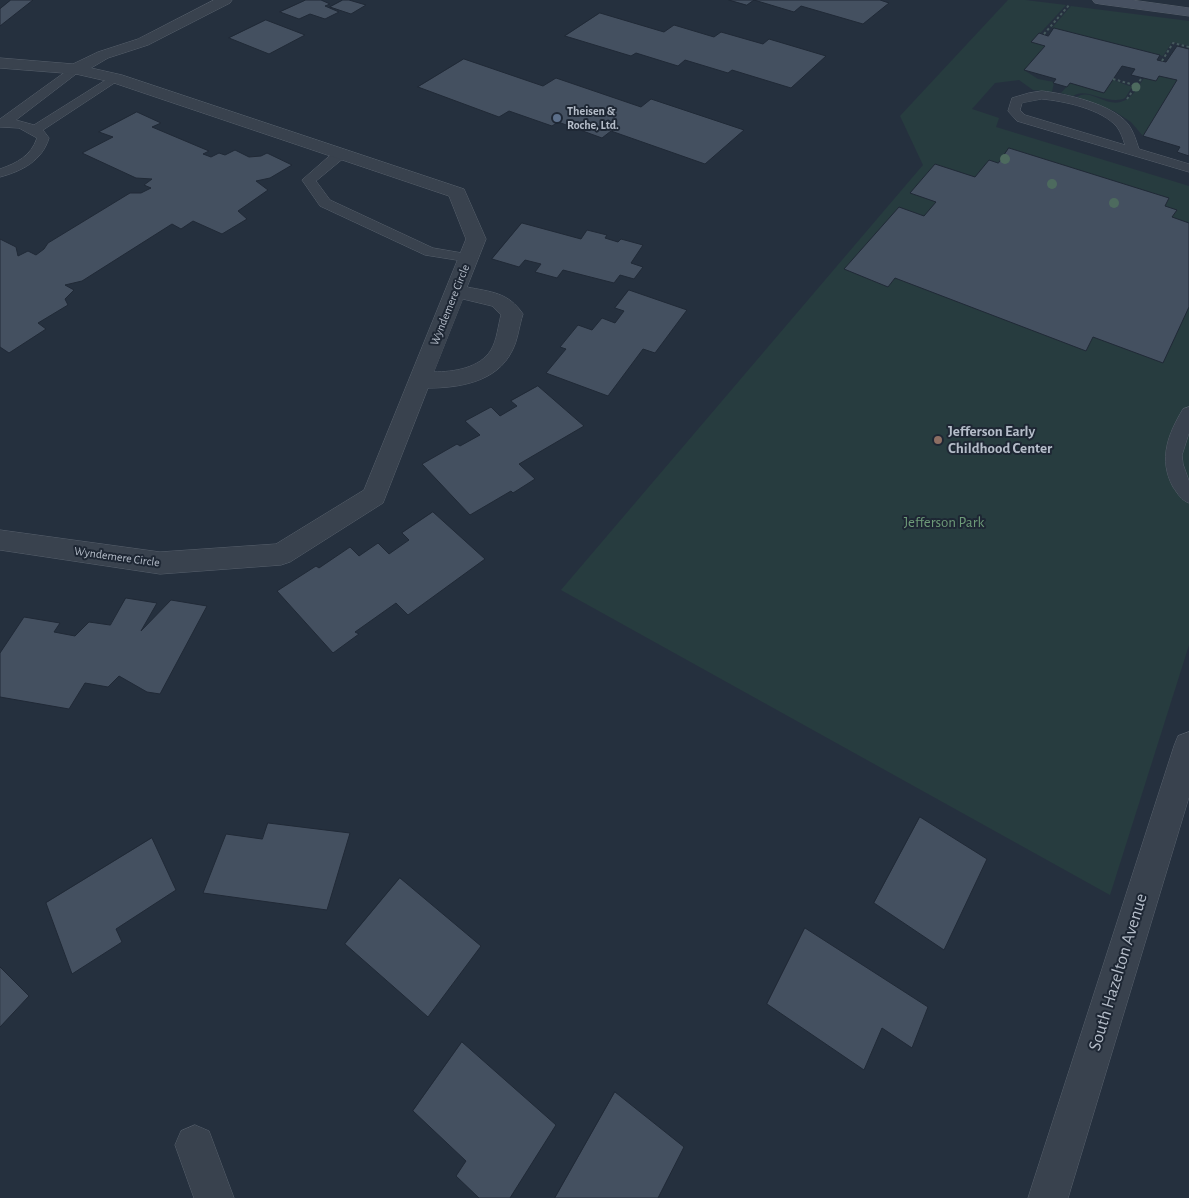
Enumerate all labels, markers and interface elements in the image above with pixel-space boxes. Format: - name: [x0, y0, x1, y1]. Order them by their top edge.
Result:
- place label: Theisen & Roche, Ltd.: [567, 104, 619, 132]
- marker: Theisen & Roche, Ltd.: [551, 112, 563, 124]
- street label: Wyndemere Circle: [427, 262, 473, 348]
- place label: Jefferson Early Childhood Center: [948, 422, 1052, 457]
- marker: Jefferson Early Childhood Center: [932, 434, 944, 446]
- park label: Jefferson Park: [904, 513, 984, 531]
- street label: Wyndemere Circle: [73, 544, 161, 570]
- street label: South Hazelton Avenue: [1084, 891, 1152, 1053]

